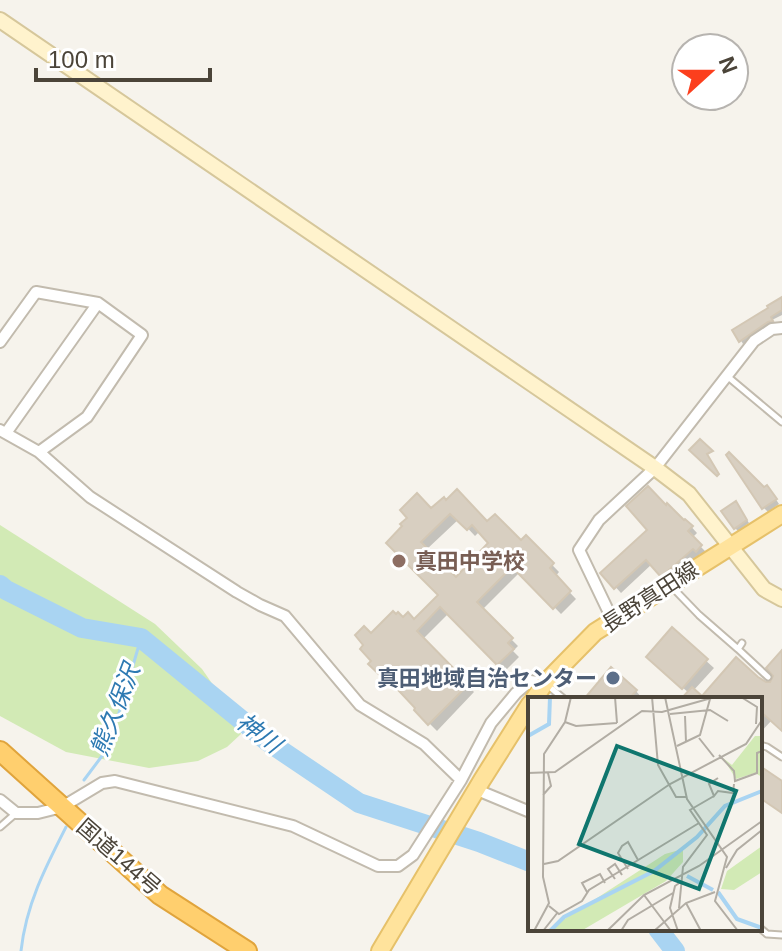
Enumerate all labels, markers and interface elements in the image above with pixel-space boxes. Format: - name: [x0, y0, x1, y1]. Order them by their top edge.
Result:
- scale bar: [36, 32, 210, 82]
- north arrow: [670, 32, 750, 112]
- text: 100 m: [48, 46, 115, 73]
- text: N: [714, 53, 743, 77]
- place label: 真田中学校: [415, 549, 525, 574]
- marker: 真田中学校: [390, 552, 408, 570]
- street label: 長野真田線: [597, 557, 703, 637]
- water label: 熊久保沢: [85, 658, 146, 760]
- place label: 真田地域自治センター: [377, 666, 597, 691]
- marker: 真田地域自治センター: [604, 669, 622, 687]
- inset map: [528, 697, 762, 931]
- water label: 神川: [232, 708, 289, 760]
- street label: 国道144号: [72, 814, 166, 900]

